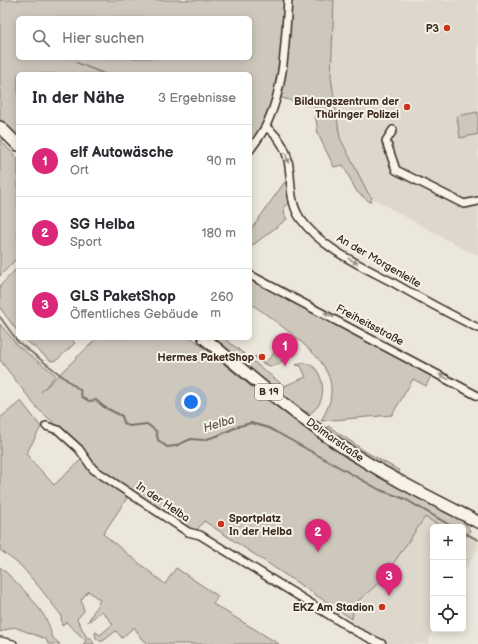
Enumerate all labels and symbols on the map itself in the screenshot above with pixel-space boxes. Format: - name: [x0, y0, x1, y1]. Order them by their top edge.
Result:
- place label: P3: [426, 22, 440, 35]
- marker: P3: [442, 23, 452, 33]
- place label: Bildungszentrum der Thüringer Polizei: [294, 95, 400, 121]
- marker: Bildungszentrum der Thüringer Polizei: [402, 102, 412, 112]
- one-way arrow: [284, 153, 290, 165]
- street label: An der Morgenleite: [334, 232, 424, 291]
- one-way arrow: [347, 257, 359, 264]
- street label: Freiheitsstraße: [334, 302, 406, 349]
- one-way arrow: [324, 312, 335, 319]
- pin: 1: [272, 333, 298, 366]
- place label: Hermes PaketShop: [158, 351, 254, 364]
- marker: Hermes PaketShop: [257, 352, 267, 362]
- one-way arrow: [438, 374, 450, 380]
- road number: B 19: [255, 384, 283, 400]
- your location: [181, 392, 201, 412]
- water label: Helba: [201, 412, 237, 436]
- street label: Dolmarstraße: [304, 415, 367, 465]
- street label: In der Helba: [134, 479, 192, 525]
- place label: Sportplatz In der Helba: [229, 512, 292, 538]
- marker: Sportplatz In der Helba: [216, 519, 226, 529]
- pin: 2: [305, 519, 331, 552]
- pin: 3: [376, 563, 402, 596]
- place label: EKZ Am Stadion: [293, 601, 374, 614]
- marker: EKZ Am Stadion: [377, 602, 387, 612]

